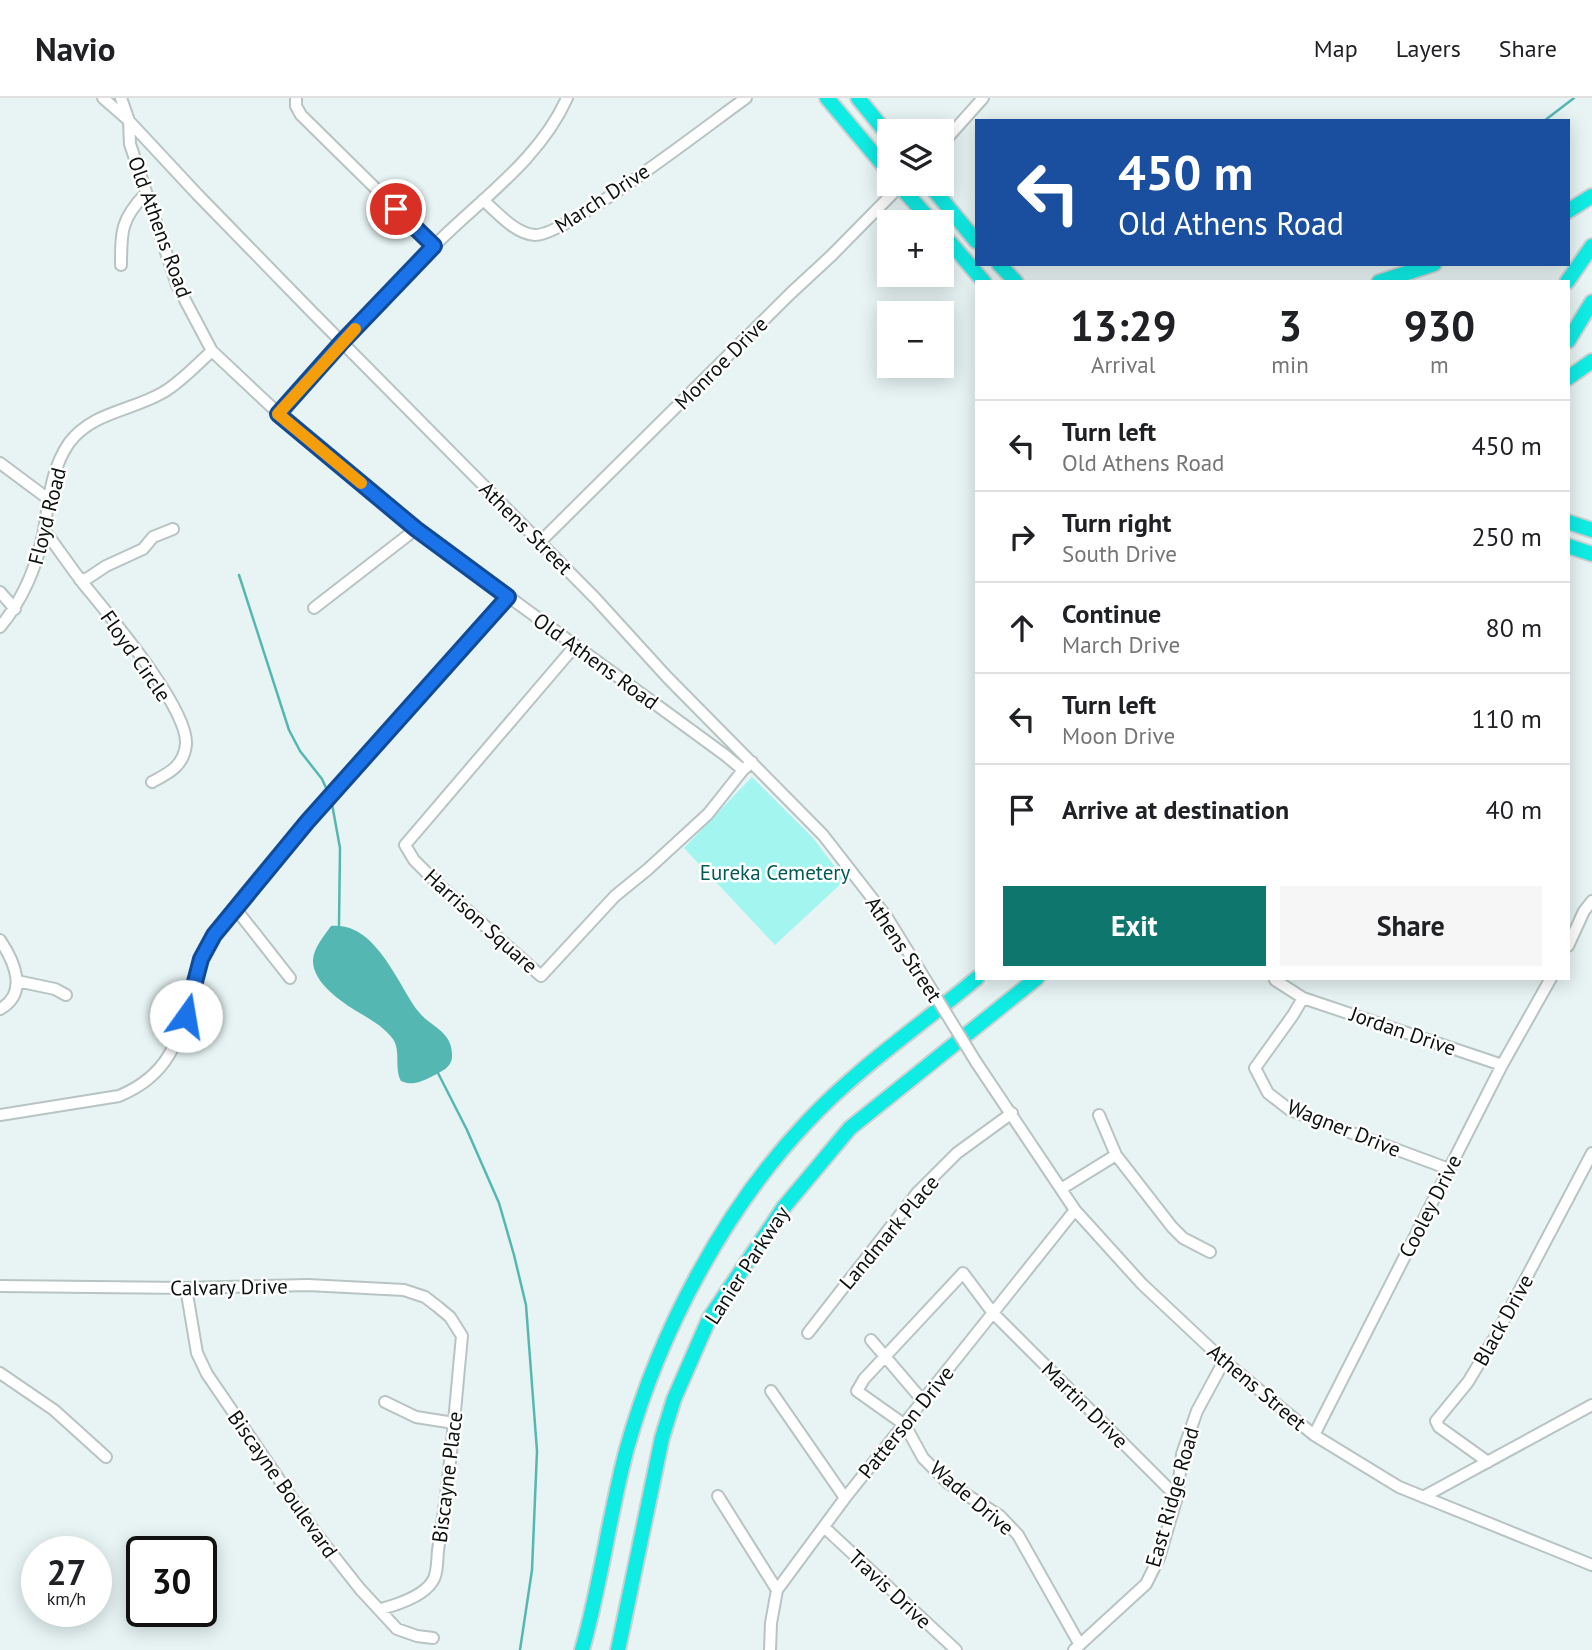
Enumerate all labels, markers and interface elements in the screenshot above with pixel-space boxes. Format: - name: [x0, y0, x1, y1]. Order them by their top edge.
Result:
- text: Navio: [35, 27, 115, 70]
- text: Map: [1314, 33, 1358, 64]
- text: Layers: [1396, 33, 1461, 64]
- text: Share: [1499, 33, 1557, 64]
- map controls: [877, 119, 954, 378]
- button: layers: [877, 119, 954, 196]
- text: 450 m: [1118, 140, 1253, 204]
- icon: left: [1003, 147, 1094, 238]
- street label: Old Athens Road: [122, 153, 198, 301]
- street label: March Drive: [549, 157, 655, 239]
- pin: [366, 179, 426, 239]
- icon: arrive: [377, 190, 415, 228]
- text: Old Athens Road: [1118, 202, 1344, 244]
- button: +: [877, 210, 954, 287]
- text: 13:29: [1070, 298, 1176, 353]
- text: 3: [1278, 298, 1302, 353]
- text: 930: [1404, 298, 1475, 353]
- button: −: [877, 301, 954, 378]
- street label: Monroe Drive: [669, 311, 773, 415]
- text: Arrival: [1091, 350, 1155, 379]
- text: min: [1271, 350, 1309, 379]
- text: m: [1430, 350, 1449, 379]
- text: Turn left: [1062, 415, 1156, 448]
- icon: left: [1003, 427, 1041, 465]
- text: 450 m: [1471, 429, 1542, 462]
- text: Old Athens Road: [1062, 448, 1225, 477]
- street label: Floyd Road: [22, 465, 72, 567]
- street label: Athens Street: [474, 476, 578, 580]
- text: Turn right: [1062, 506, 1171, 539]
- icon: right: [1003, 518, 1041, 556]
- text: 250 m: [1471, 520, 1542, 553]
- text: South Drive: [1062, 539, 1177, 568]
- text: Continue: [1062, 597, 1161, 630]
- street label: Floyd Circle: [95, 605, 177, 707]
- street label: Old Athens Road: [528, 606, 664, 716]
- icon: ahead: [1003, 609, 1041, 647]
- text: 80 m: [1486, 611, 1542, 644]
- text: March Drive: [1062, 630, 1180, 659]
- text: Turn left: [1062, 688, 1156, 721]
- icon: left: [1003, 700, 1041, 738]
- text: 110 m: [1471, 702, 1542, 735]
- text: Moon Drive: [1062, 721, 1175, 750]
- icon: arrive: [1003, 791, 1041, 829]
- text: Arrive at destination: [1062, 793, 1289, 826]
- text: 40 m: [1486, 793, 1542, 826]
- park label: Eureka Cemetery: [700, 859, 851, 886]
- street label: Harrison Square: [419, 863, 543, 979]
- button: Exit: [1003, 886, 1266, 966]
- button: Share: [1280, 886, 1542, 966]
- street label: Athens Street: [860, 891, 948, 1007]
- position arrow: [149, 979, 223, 1053]
- street label: Jordan Drive: [1345, 1000, 1460, 1062]
- street label: Wagner Drive: [1283, 1093, 1405, 1163]
- street label: Cooley Drive: [1393, 1150, 1467, 1262]
- street label: Landmark Place: [833, 1169, 945, 1295]
- street label: Lanier Parkway: [699, 1201, 795, 1329]
- street label: Black Drive: [1467, 1270, 1539, 1370]
- street label: Calvary Drive: [170, 1272, 288, 1302]
- street label: Athens Street: [1202, 1338, 1312, 1436]
- street label: Martin Drive: [1036, 1356, 1134, 1454]
- street label: Patterson Drive: [852, 1360, 960, 1484]
- street label: Biscayne Boulevard: [222, 1405, 344, 1563]
- street label: Biscayne Place: [426, 1410, 468, 1544]
- street label: East Ridge Road: [1139, 1424, 1205, 1570]
- street label: Wade Drive: [924, 1455, 1020, 1541]
- speed limit sign: 30: [126, 1536, 217, 1627]
- street label: Travis Drive: [843, 1544, 937, 1634]
- text: 27: [47, 1549, 86, 1595]
- text: km/h: [47, 1587, 86, 1610]

